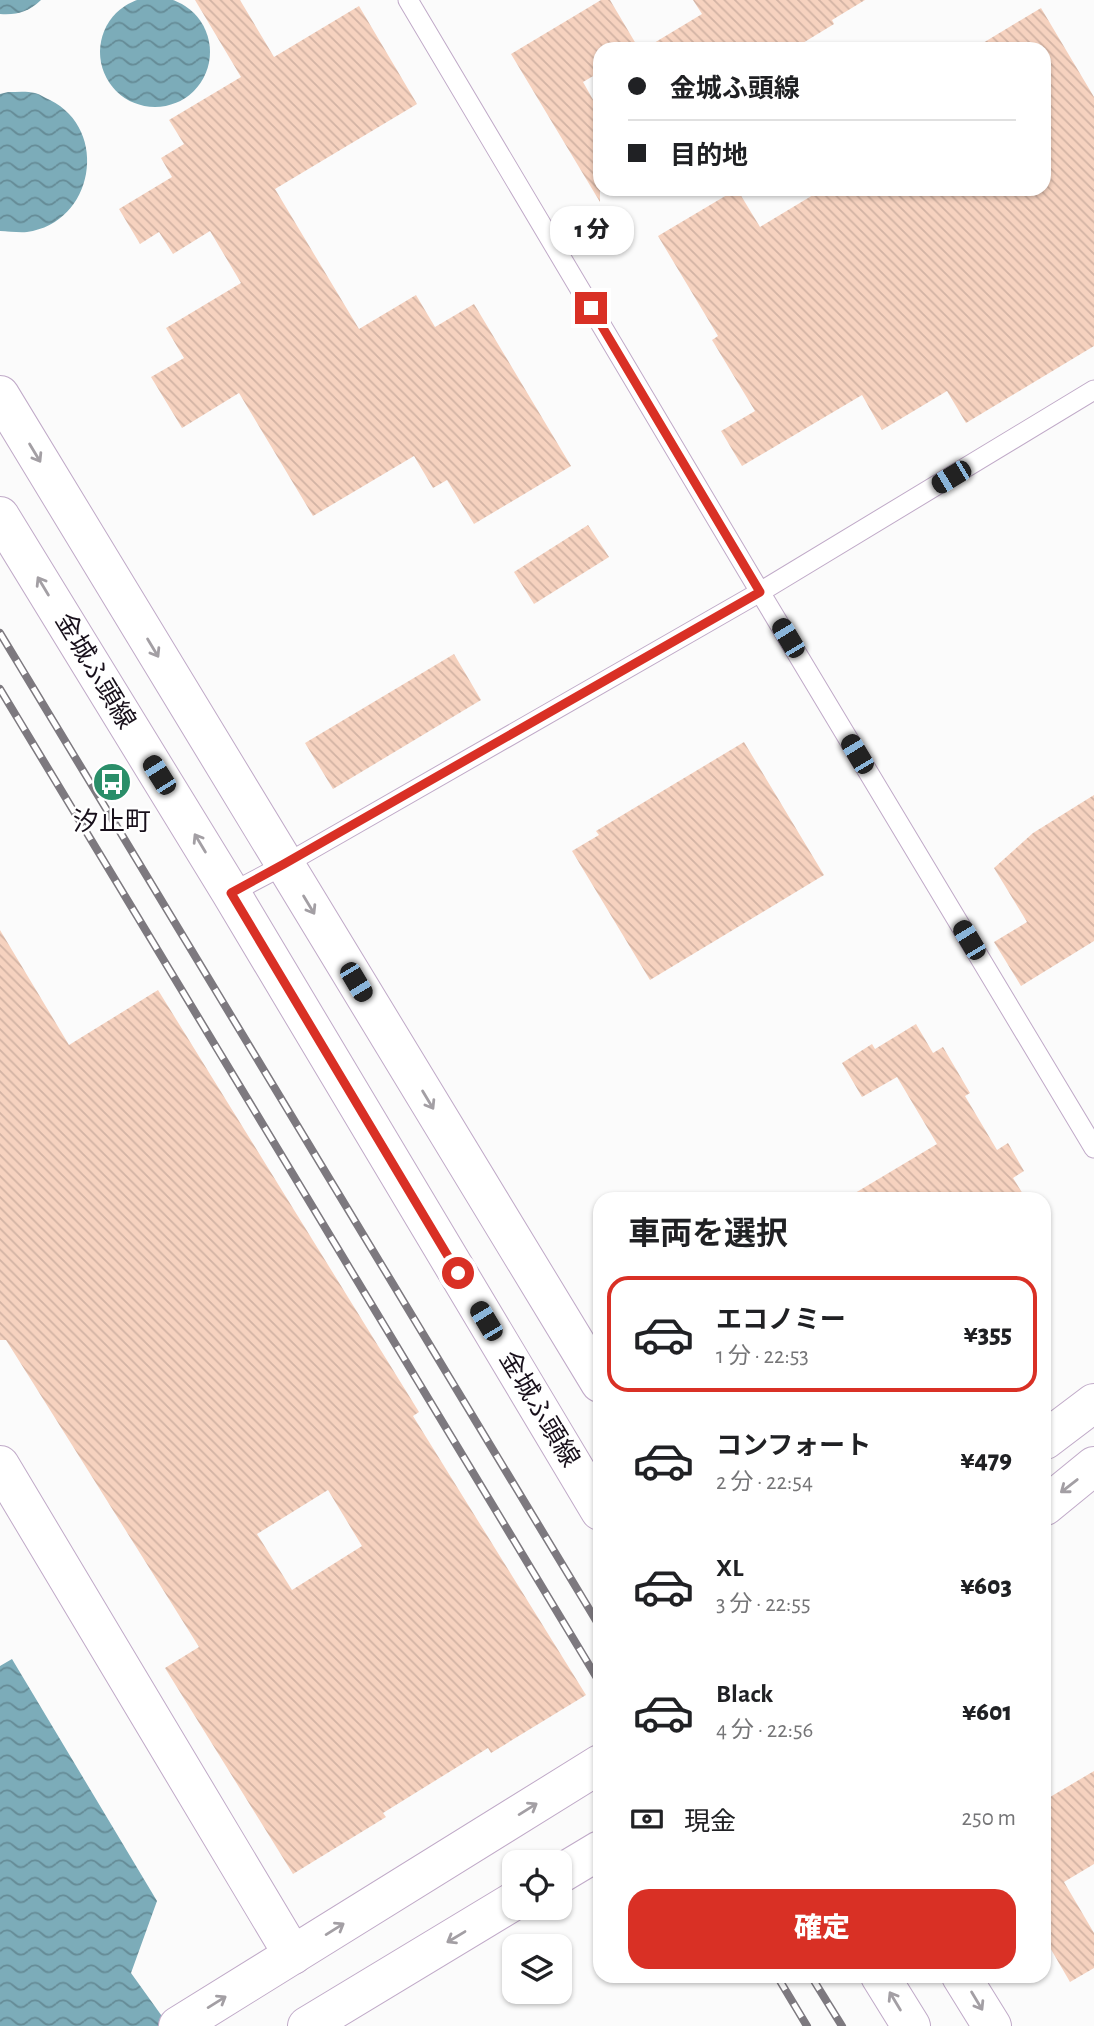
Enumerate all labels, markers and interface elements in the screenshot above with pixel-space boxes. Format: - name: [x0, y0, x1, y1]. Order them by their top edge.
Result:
- text: 金城ふ頭線: [670, 76, 800, 102]
- text: 目的地: [670, 143, 748, 169]
- callout: 1 分: [549, 206, 633, 256]
- text: 1 分: [575, 219, 609, 242]
- route end: [575, 292, 607, 324]
- one-way arrow: [29, 443, 43, 463]
- car: [928, 457, 975, 497]
- one-way arrow: [36, 577, 50, 597]
- street label: 金城ふ頭線: [50, 608, 140, 733]
- car: [769, 615, 808, 661]
- one-way arrow: [146, 637, 160, 657]
- car: [838, 731, 877, 777]
- car: [139, 752, 180, 798]
- bus stop icon: 汐止町: [91, 761, 133, 803]
- place label: 汐止町: [73, 808, 151, 835]
- one-way arrow: [193, 833, 207, 853]
- one-way arrow: [303, 895, 317, 915]
- car: [950, 917, 989, 963]
- car: [337, 959, 376, 1005]
- one-way arrow: [421, 1089, 435, 1109]
- text: 車両を選択: [628, 1218, 788, 1250]
- route start: [442, 1257, 474, 1289]
- car: [467, 1298, 506, 1344]
- icon: car: [632, 1303, 695, 1366]
- text: エコノミー: [716, 1307, 846, 1333]
- text: ¥355: [964, 1321, 1012, 1347]
- text: 1 分 · 22:53: [716, 1345, 809, 1368]
- street label: 金城ふ頭線: [494, 1346, 584, 1471]
- icon: car: [632, 1429, 695, 1492]
- text: コンフォート: [716, 1433, 871, 1459]
- text: ¥479: [960, 1447, 1012, 1473]
- text: 2 分 · 22:54: [716, 1471, 813, 1494]
- one-way arrow: [1061, 1478, 1079, 1493]
- icon: car: [632, 1555, 695, 1618]
- text: XL: [716, 1555, 743, 1581]
- text: ¥603: [960, 1573, 1012, 1599]
- text: 3 分 · 22:55: [716, 1593, 811, 1616]
- icon: car: [632, 1681, 695, 1744]
- text: Black: [716, 1681, 773, 1707]
- text: ¥601: [962, 1699, 1012, 1725]
- text: 4 分 · 22:56: [716, 1719, 813, 1742]
- icon: cash: [628, 1800, 666, 1838]
- one-way arrow: [518, 1802, 538, 1816]
- text: 250 m: [962, 1807, 1016, 1830]
- text: 現金: [684, 1809, 736, 1835]
- map controls: [502, 1850, 572, 2004]
- button: locate: [502, 1850, 572, 1920]
- button: 確定: [628, 1889, 1016, 1969]
- one-way arrow: [325, 1922, 344, 1937]
- one-way arrow: [446, 1930, 466, 1944]
- button: layers: [502, 1934, 572, 2004]
- one-way arrow: [970, 1990, 984, 2010]
- one-way arrow: [888, 1991, 902, 2011]
- one-way arrow: [207, 1995, 227, 2009]

